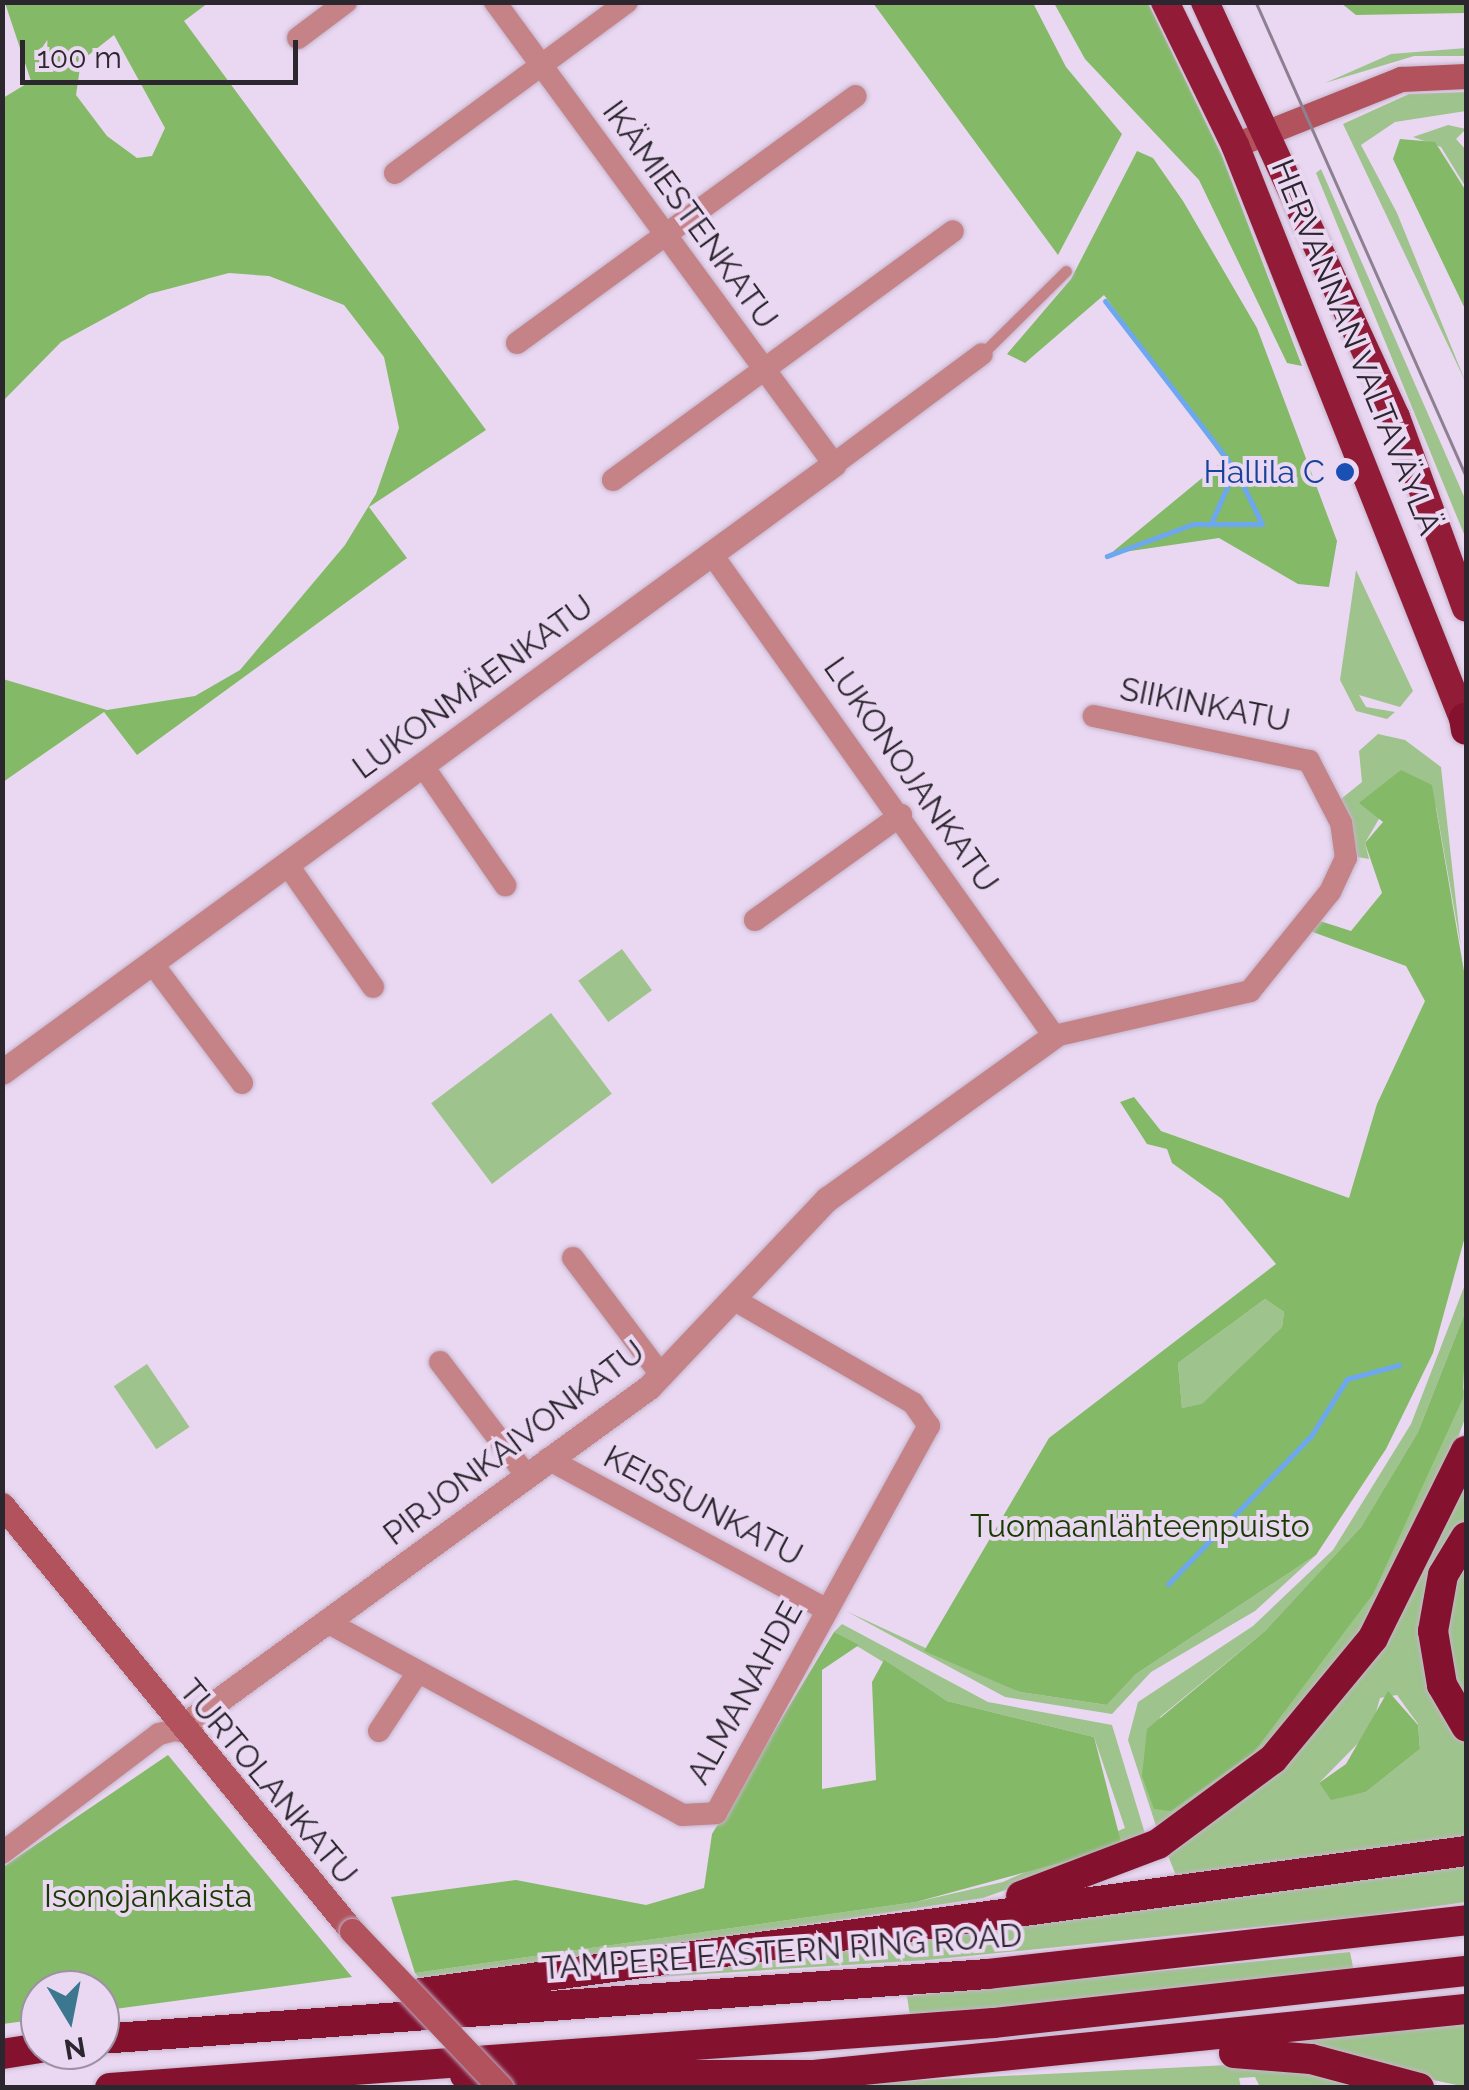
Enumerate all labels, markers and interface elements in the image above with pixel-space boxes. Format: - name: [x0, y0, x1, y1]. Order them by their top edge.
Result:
- scale bar: [25, 20, 302, 82]
- text: 100 m: [37, 40, 122, 75]
- street label: IKÄMIESTENKATU: [594, 94, 786, 336]
- street label: HERVANNAN VALTAVÄYLÄ: [1263, 153, 1449, 541]
- place label: Hallila C: [1203, 453, 1325, 491]
- marker: Hallila C: [1334, 461, 1356, 483]
- street label: LUKONMÄENKATU: [345, 587, 601, 787]
- street label: LUKONOJANKATU: [816, 650, 1006, 900]
- street label: SIIKINKATU: [1117, 670, 1293, 740]
- street label: PIRJONKAIVONKATU: [376, 1332, 652, 1554]
- street label: KEISSUNKATU: [597, 1438, 809, 1574]
- park label: Tuomaanlähteenpuisto: [970, 1507, 1310, 1545]
- street label: ALMANAHDE: [679, 1595, 811, 1791]
- street label: TURTOLANKATU: [171, 1672, 365, 1892]
- park label: Isonojankaista: [44, 1877, 252, 1915]
- street label: TAMPERE EASTERN RING ROAD: [541, 1916, 1023, 1988]
- north arrow: [20, 1970, 120, 2070]
- text: N: [62, 2030, 88, 2066]

